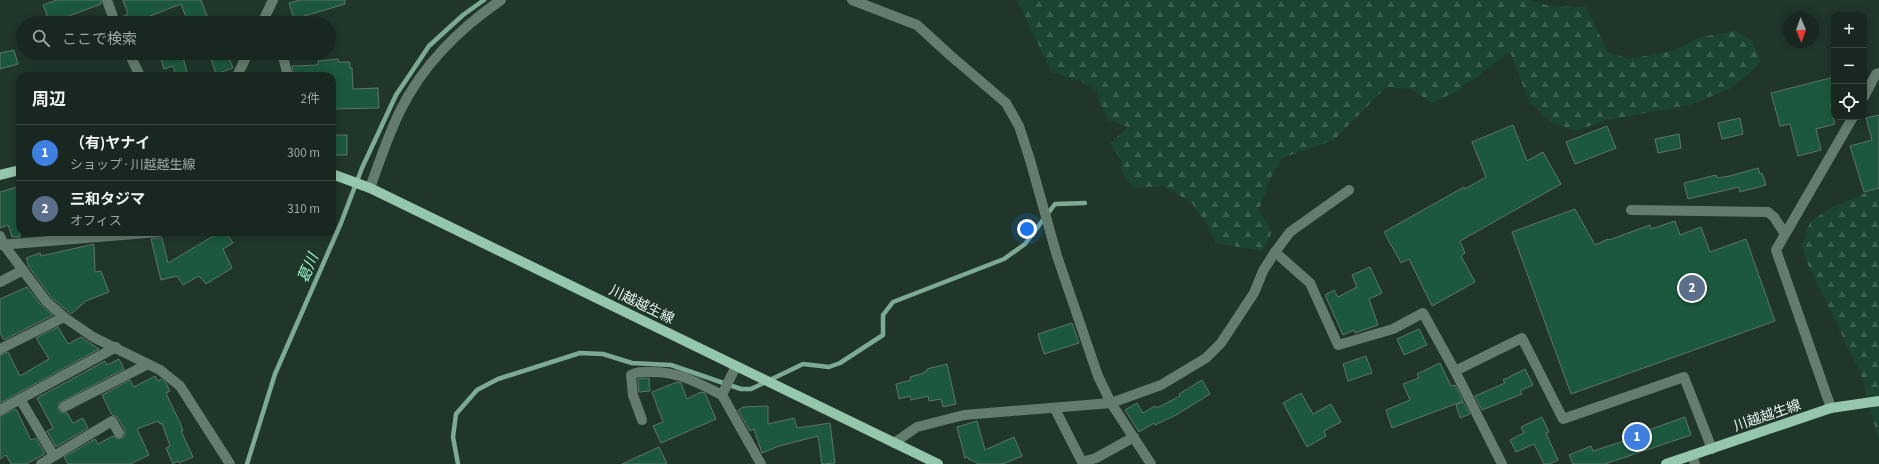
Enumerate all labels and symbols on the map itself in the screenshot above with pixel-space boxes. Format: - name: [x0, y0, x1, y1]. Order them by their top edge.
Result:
- north arrow: [1783, 12, 1819, 48]
- your location: [1017, 219, 1037, 239]
- water label: 葛川: [293, 248, 325, 286]
- pin: 2: [1679, 273, 1705, 303]
- street label: 川越越生線: [606, 281, 677, 329]
- street label: 川越越生線: [1731, 395, 1804, 437]
- pin: 1: [1624, 422, 1650, 452]

